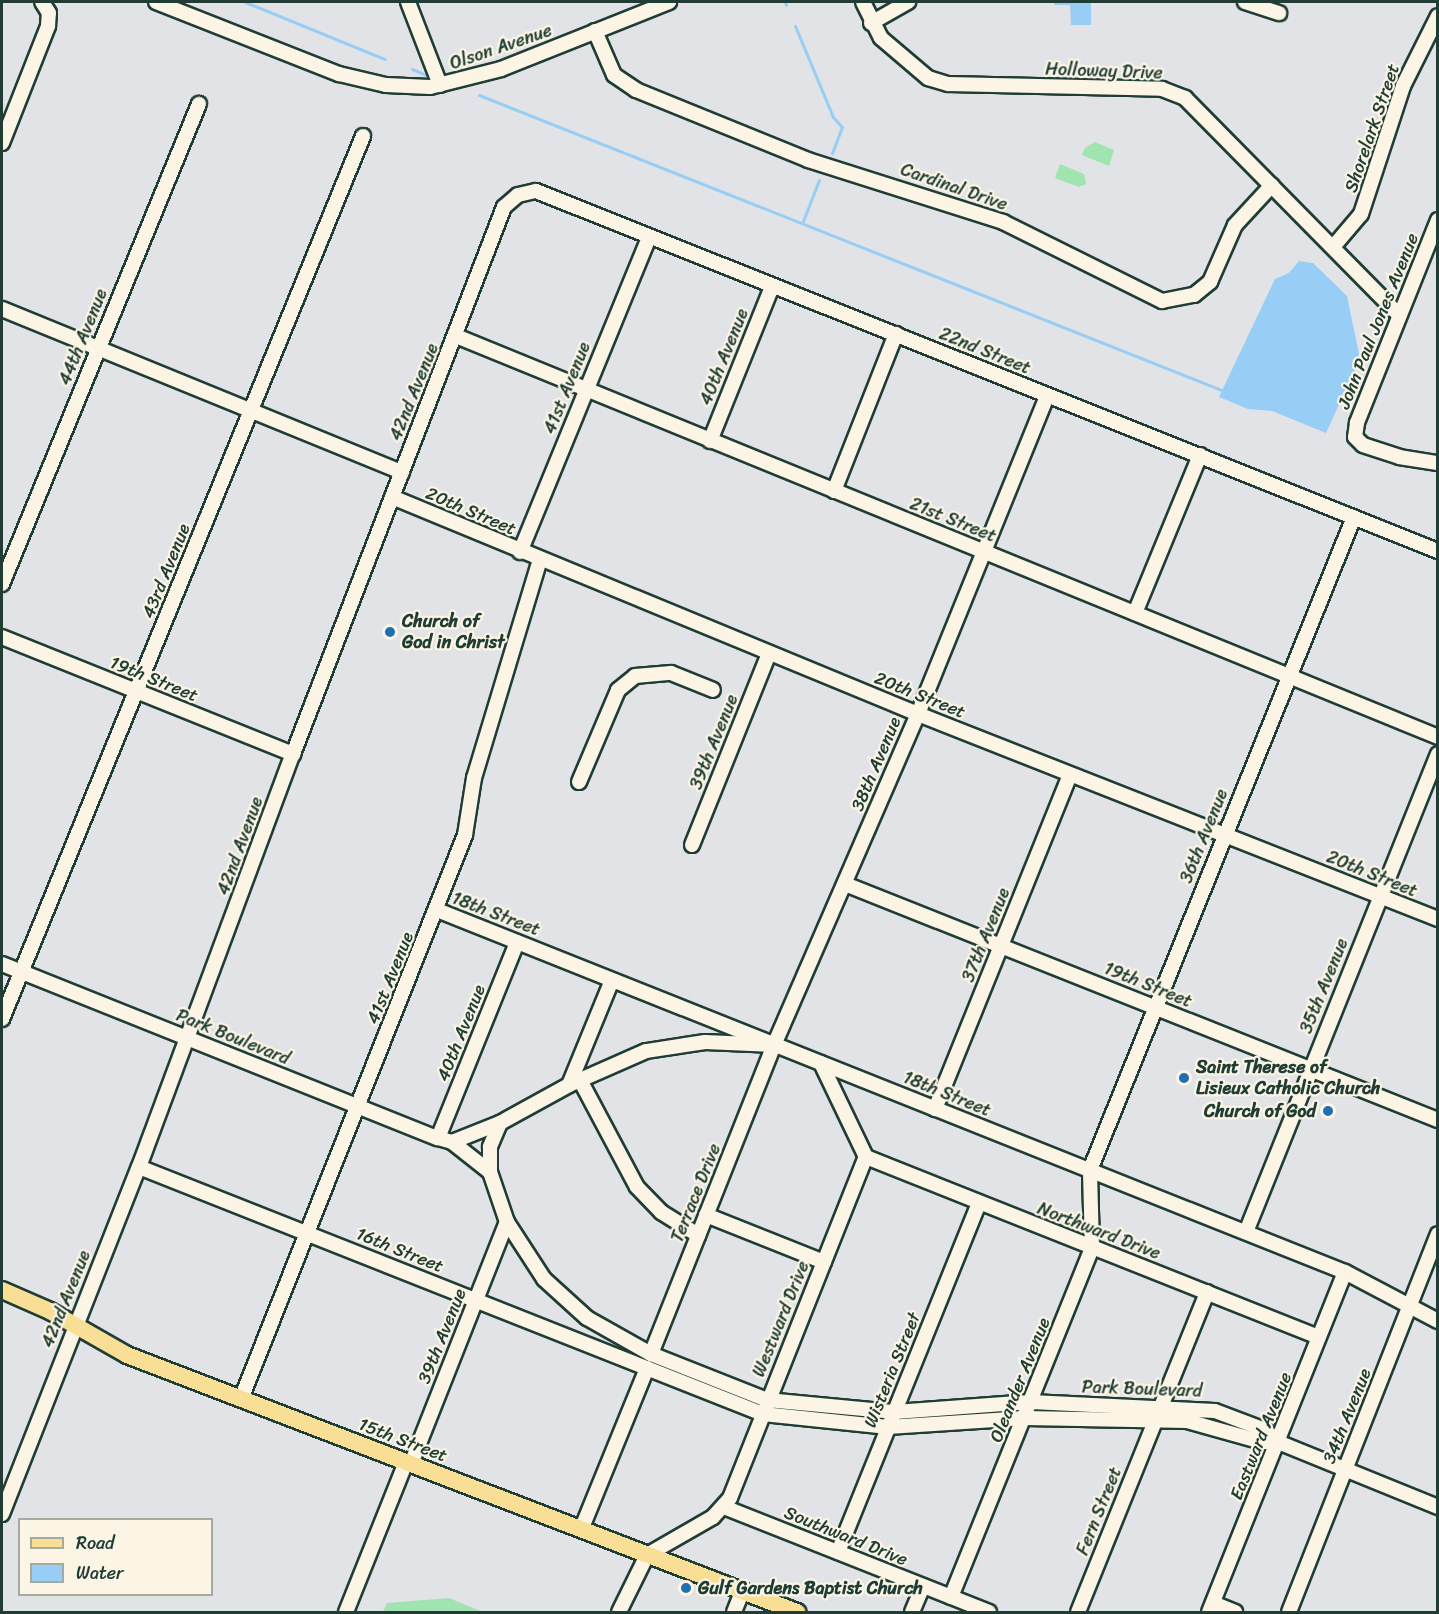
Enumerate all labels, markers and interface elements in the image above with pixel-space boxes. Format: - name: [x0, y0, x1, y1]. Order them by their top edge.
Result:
- street label: Olson Avenue: [447, 20, 555, 74]
- street label: Holloway Drive: [1045, 58, 1163, 84]
- street label: Shorelark Street: [1340, 61, 1404, 195]
- street label: Cardinal Drive: [898, 159, 1010, 215]
- street label: John Paul Jones Avenue: [1333, 230, 1423, 412]
- street label: 44th Avenue: [54, 286, 112, 388]
- street label: 40th Avenue: [695, 306, 753, 408]
- street label: 22nd Street: [936, 323, 1034, 379]
- street label: 41st Avenue: [539, 339, 595, 437]
- street label: 42nd Avenue: [385, 340, 443, 444]
- street label: 20th Street: [423, 482, 519, 540]
- street label: 21st Street: [907, 493, 999, 547]
- street label: 43rd Avenue: [137, 521, 195, 621]
- place label: Church of God in Christ: [402, 611, 504, 654]
- marker: Church of God in Christ: [383, 625, 397, 639]
- street label: 19th Street: [107, 652, 201, 706]
- street label: 20th Street: [871, 667, 969, 723]
- street label: 39th Avenue: [685, 691, 743, 793]
- street label: 38th Avenue: [846, 714, 906, 814]
- street label: 36th Avenue: [1175, 786, 1233, 886]
- street label: 42nd Avenue: [212, 794, 268, 898]
- street label: 20th Street: [1323, 846, 1421, 902]
- street label: 37th Avenue: [957, 885, 1015, 985]
- street label: 18th Street: [449, 887, 543, 941]
- street label: 41st Avenue: [362, 929, 418, 1027]
- street label: 35th Avenue: [1295, 935, 1353, 1037]
- street label: 19th Street: [1101, 958, 1195, 1012]
- street label: 40th Avenue: [432, 982, 490, 1084]
- street label: Park Boulevard: [173, 1005, 293, 1069]
- place label: Saint Therese of Lisieux Catholic Church: [1196, 1057, 1381, 1100]
- street label: 18th Street: [900, 1067, 994, 1121]
- marker: Saint Therese of Lisieux Catholic Church: [1177, 1071, 1191, 1085]
- place label: Church of God: [1204, 1100, 1316, 1122]
- marker: Church of God: [1321, 1104, 1335, 1118]
- street label: Terrace Drive: [666, 1141, 726, 1245]
- street label: Northward Drive: [1034, 1198, 1164, 1264]
- street label: 16th Street: [353, 1223, 447, 1277]
- street label: 42nd Avenue: [37, 1247, 95, 1351]
- street label: Westward Drive: [748, 1258, 814, 1380]
- street label: 39th Avenue: [413, 1285, 471, 1387]
- street label: Wisteria Street: [859, 1309, 925, 1431]
- street label: Oleander Avenue: [985, 1315, 1055, 1445]
- street label: 34th Avenue: [1318, 1365, 1376, 1467]
- street label: Eastward Avenue: [1226, 1369, 1296, 1503]
- street label: Park Boulevard: [1082, 1376, 1202, 1402]
- street label: 15th Street: [356, 1413, 450, 1467]
- street label: Fern Street: [1072, 1464, 1126, 1558]
- street label: Southward Drive: [781, 1501, 911, 1571]
- legend: [18, 1518, 213, 1596]
- text: Road: [76, 1527, 115, 1559]
- text: Water: [76, 1557, 123, 1589]
- place label: Gulf Gardens Baptist Church: [698, 1577, 924, 1599]
- marker: Gulf Gardens Baptist Church: [679, 1581, 693, 1595]

